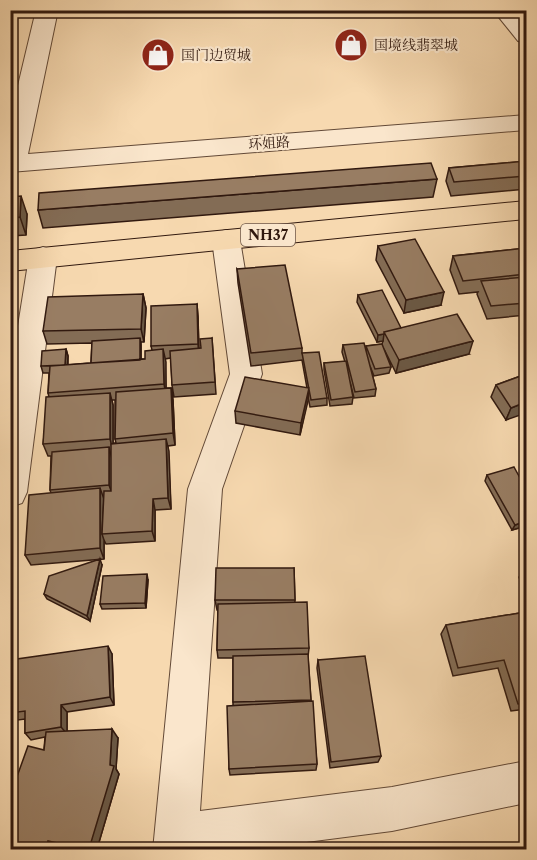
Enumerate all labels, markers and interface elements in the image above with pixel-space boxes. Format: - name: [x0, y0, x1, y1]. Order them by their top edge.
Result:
- shop icon: 国境线翡翠城: [333, 27, 369, 63]
- place label: 国境线翡翠城: [374, 36, 458, 54]
- shop icon: 国门边贸城: [140, 37, 176, 73]
- place label: 国门边贸城: [181, 46, 251, 64]
- street label: 环姐路: [247, 133, 291, 153]
- road number: NH37: [241, 224, 295, 246]

